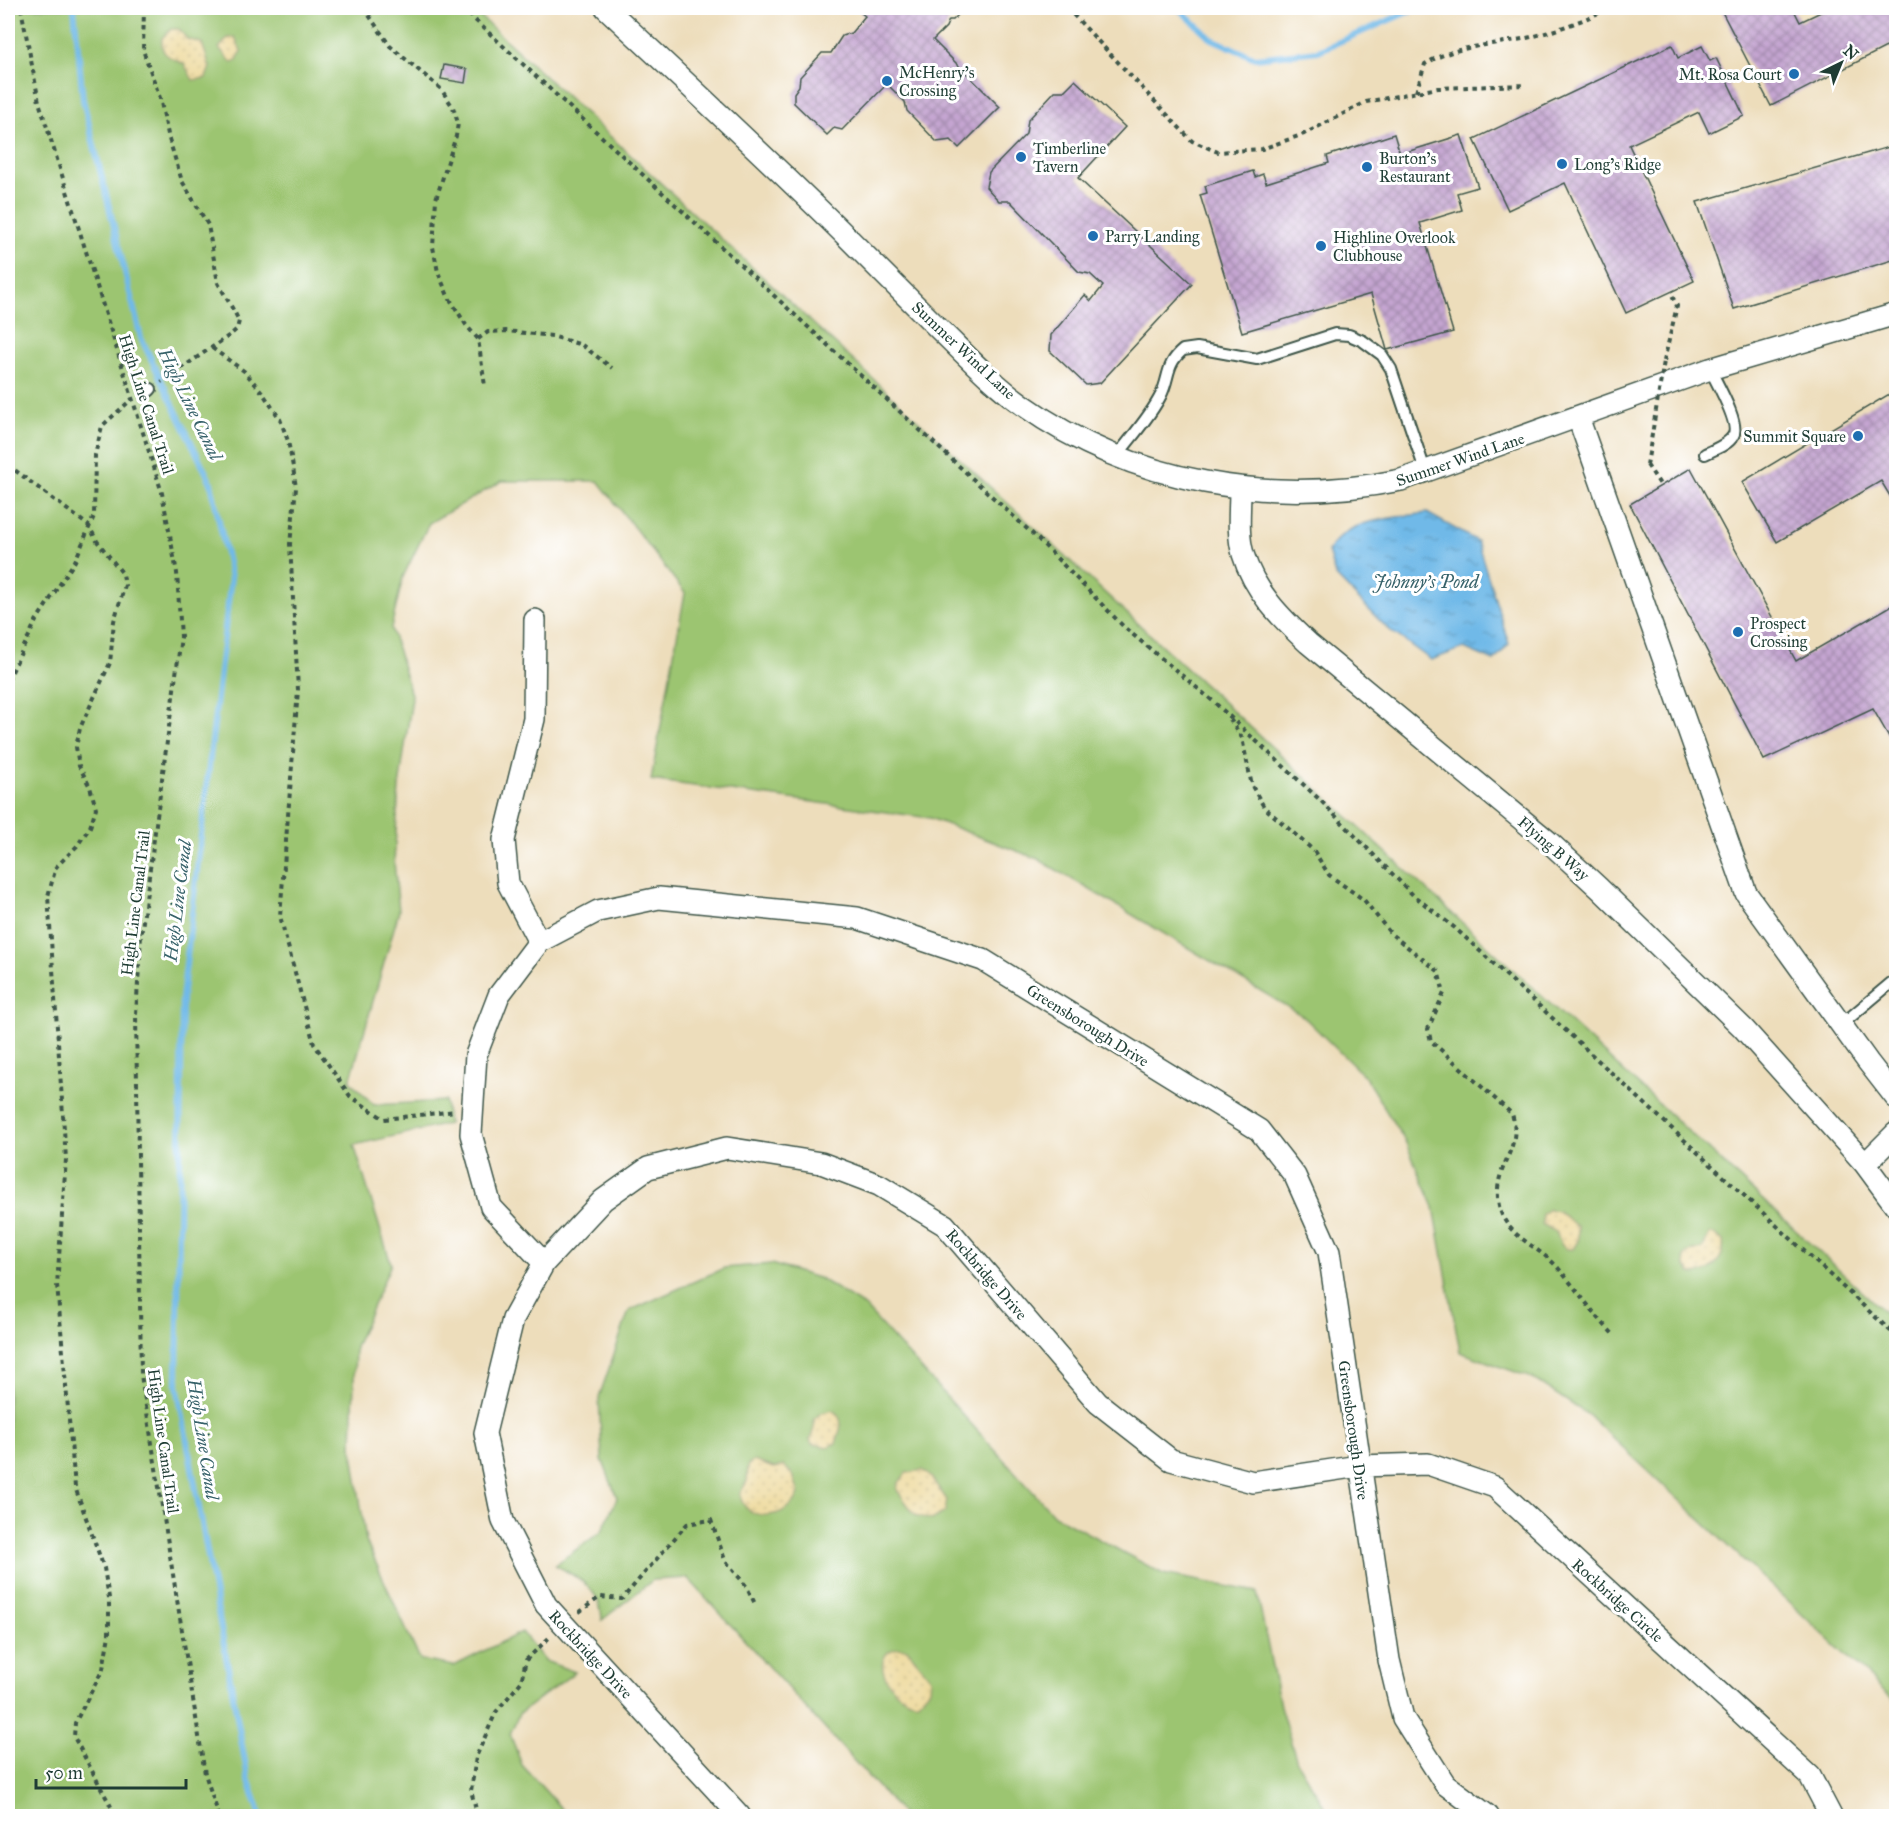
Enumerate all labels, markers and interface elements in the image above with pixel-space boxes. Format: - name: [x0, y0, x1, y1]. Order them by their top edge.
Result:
- north arrow: [1811, 33, 1871, 93]
- text: N: [1839, 41, 1863, 64]
- place label: McHenry's Crossing: [899, 63, 975, 101]
- place label: Mt. Rosa Court: [1679, 65, 1782, 84]
- marker: Mt. Rosa Court: [1787, 67, 1801, 81]
- marker: McHenry's Crossing: [880, 74, 894, 88]
- place label: Timberline Tavern: [1033, 139, 1106, 176]
- place label: Burton's Restaurant: [1379, 149, 1451, 186]
- marker: Timberline Tavern: [1014, 150, 1028, 164]
- place label: Long's Ridge: [1574, 155, 1662, 175]
- marker: Long's Ridge: [1555, 157, 1569, 171]
- marker: Burton's Restaurant: [1360, 160, 1374, 174]
- place label: Parry Landing: [1105, 227, 1200, 247]
- place label: Highline Overlook Clubhouse: [1333, 228, 1456, 265]
- marker: Parry Landing: [1086, 229, 1100, 243]
- marker: Highline Overlook Clubhouse: [1314, 239, 1328, 253]
- street label: Summer Wind Lane: [908, 298, 1019, 403]
- street label: High Line Canal Trail: [114, 332, 178, 477]
- water label: High Line Canal: [153, 343, 228, 466]
- place label: Summit Square: [1743, 427, 1846, 447]
- street label: Summer Wind Lane: [1394, 429, 1527, 490]
- marker: Summit Square: [1851, 429, 1865, 443]
- water label: Johnny's Pond: [1372, 571, 1480, 593]
- place label: Prospect Crossing: [1750, 614, 1808, 652]
- marker: Prospect Crossing: [1731, 625, 1745, 639]
- street label: Flying B Way: [1513, 812, 1594, 886]
- street label: High Line Canal Trail: [117, 829, 155, 977]
- water label: High Line Canal: [160, 837, 197, 964]
- street label: Greensborough Drive: [1023, 980, 1153, 1072]
- street label: Rockbridge Drive: [941, 1225, 1031, 1325]
- street label: Greensborough Drive: [1333, 1359, 1373, 1502]
- street label: High Line Canal Trail: [143, 1367, 183, 1515]
- water label: High Line Canal: [182, 1376, 224, 1503]
- street label: Rockbridge Circle: [1568, 1554, 1667, 1647]
- street label: Rockbridge Drive: [544, 1606, 637, 1703]
- scale bar: [36, 1752, 186, 1790]
- text: 50 m: [45, 1762, 83, 1784]

